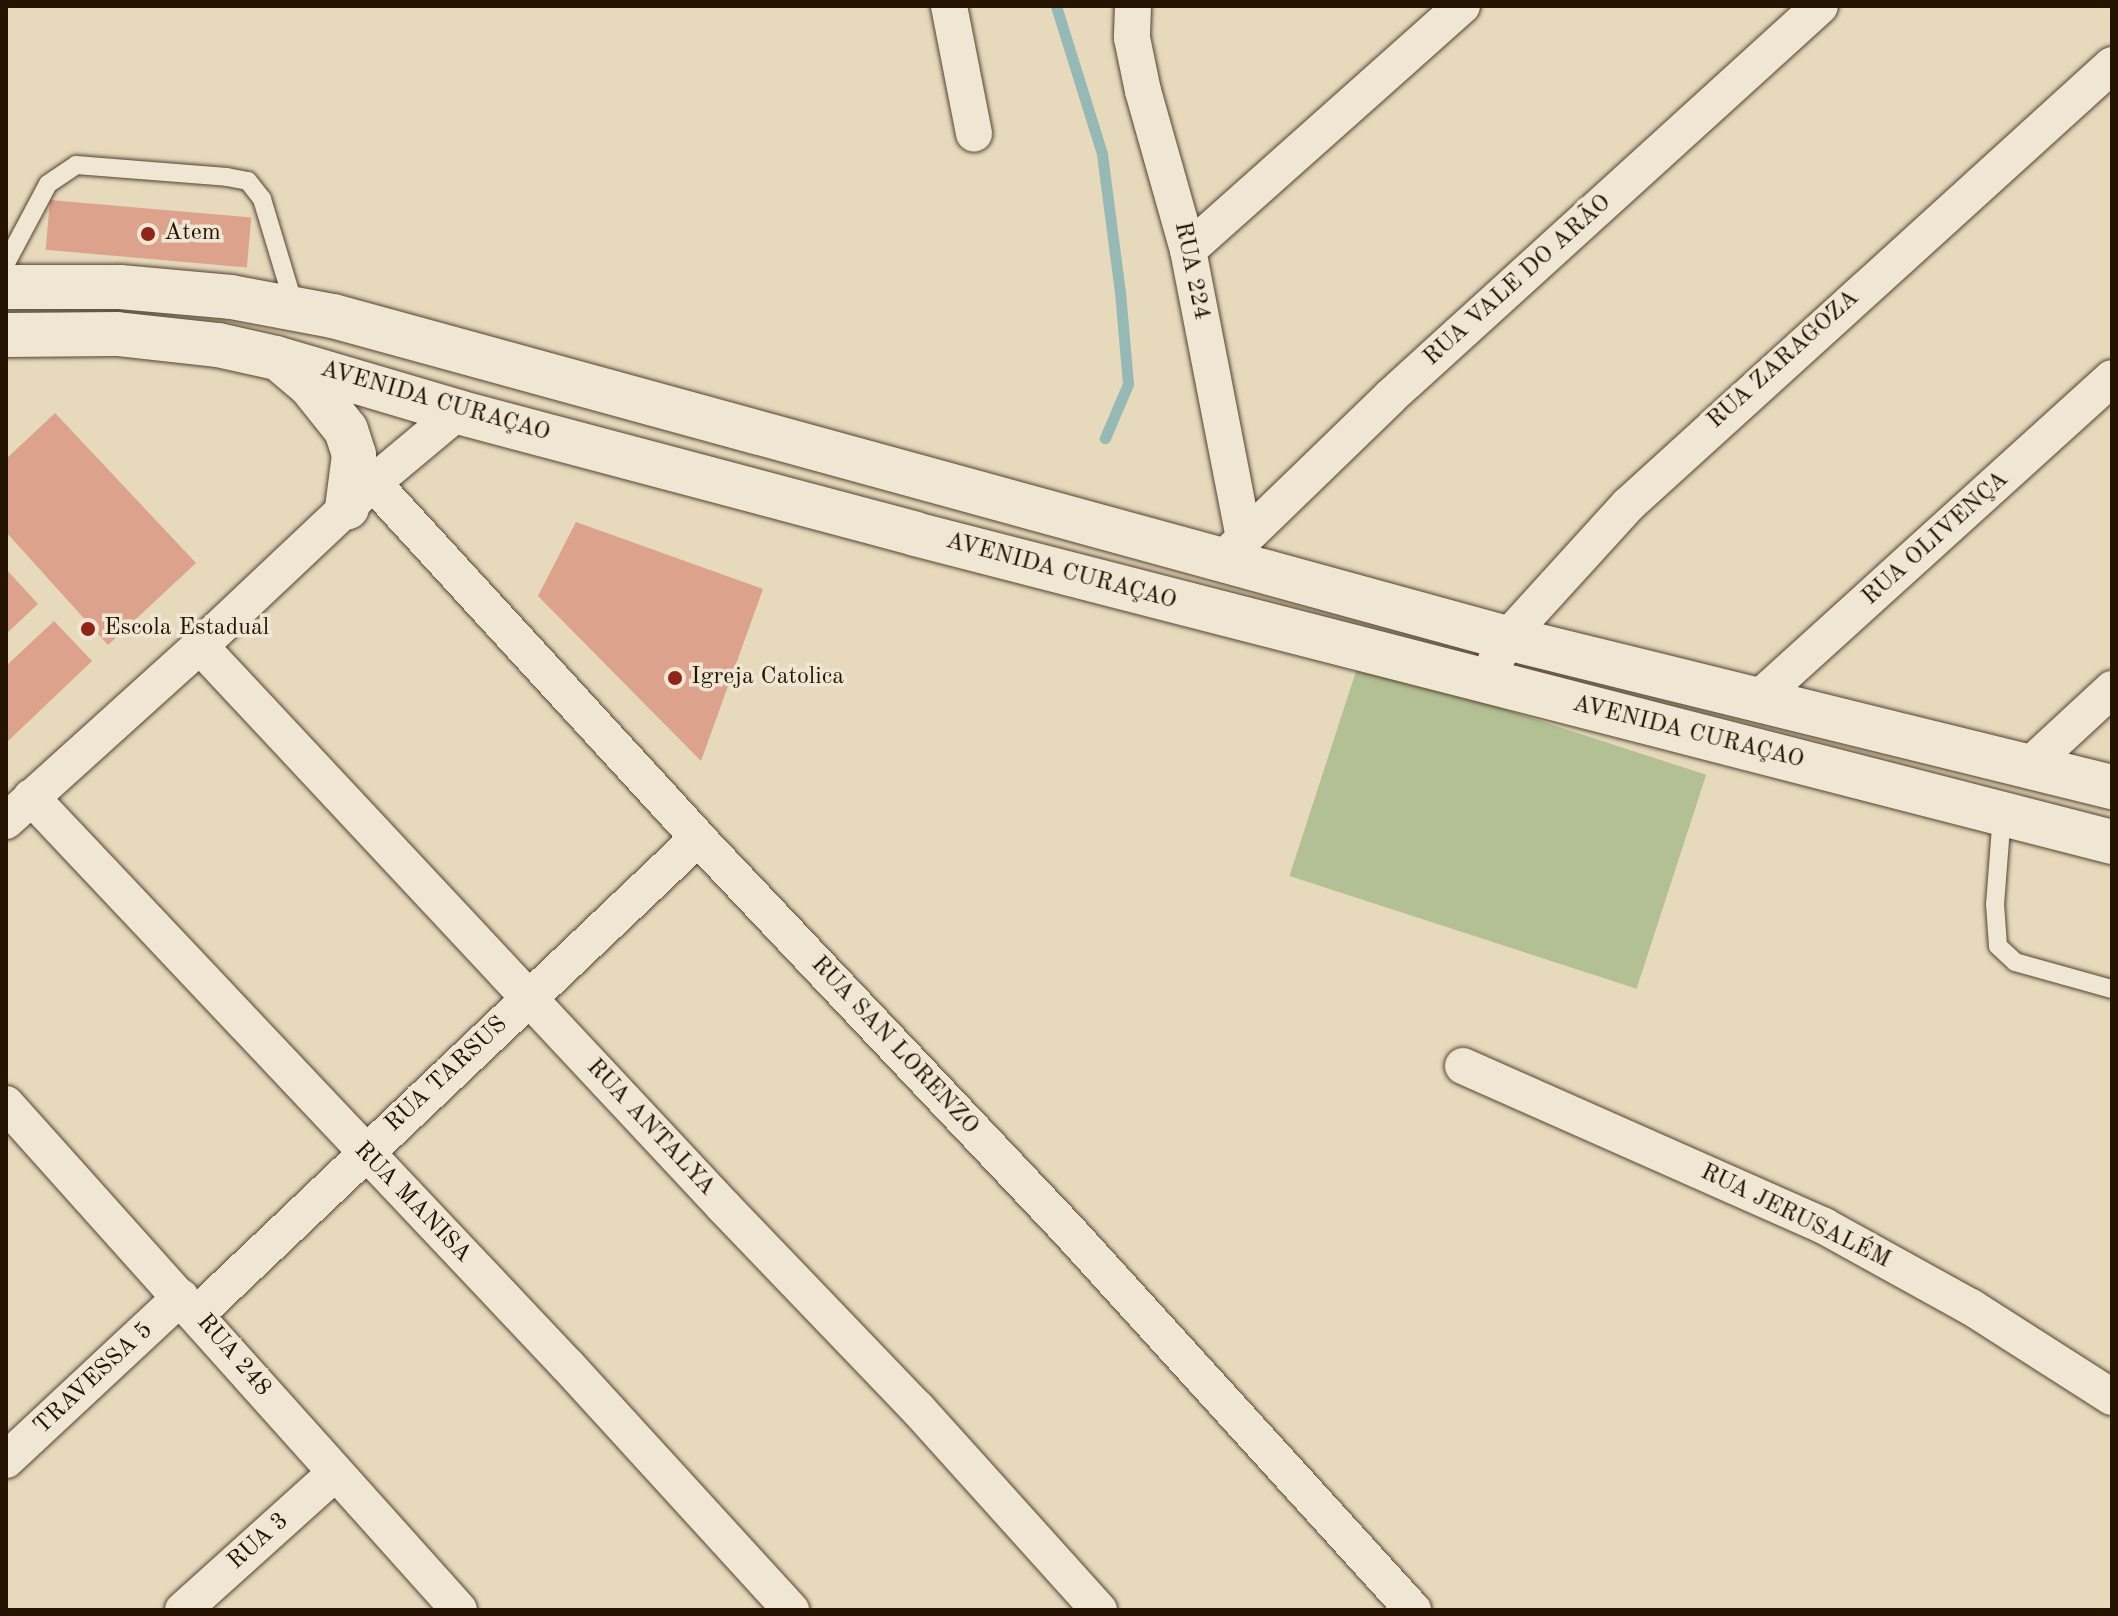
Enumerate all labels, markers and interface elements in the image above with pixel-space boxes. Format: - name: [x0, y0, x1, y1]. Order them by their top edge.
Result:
- street label: RUA VALE DO ARÃO: [1418, 189, 1618, 373]
- street label: RUA 224: [1167, 219, 1215, 323]
- place label: Atem: [164, 220, 221, 248]
- marker: Atem: [139, 225, 157, 243]
- street label: RUA ZARAGOZA: [1702, 284, 1866, 436]
- street label: AVENIDA CURAÇAO: [317, 355, 553, 449]
- street label: RUA OLIVENÇA: [1857, 466, 2015, 612]
- street label: AVENIDA CURAÇAO: [942, 527, 1180, 617]
- place label: Escola Estadual: [104, 615, 269, 643]
- marker: Escola Estadual: [79, 620, 97, 638]
- place label: Igreja Catolica: [691, 664, 844, 692]
- marker: Igreja Catolica: [666, 669, 684, 687]
- street label: AVENIDA CURAÇAO: [1569, 690, 1807, 776]
- street label: RUA SAN LORENZO: [804, 951, 984, 1141]
- street label: RUA TARSUS: [380, 1011, 514, 1139]
- street label: RUA ANTALYA: [579, 1054, 721, 1202]
- street label: RUA MANISA: [347, 1137, 477, 1269]
- street label: RUA JERUSALÉM: [1695, 1159, 1895, 1275]
- street label: RUA 248: [189, 1309, 277, 1403]
- street label: TRAVESSA 5: [29, 1317, 159, 1441]
- street label: RUA 3: [223, 1507, 295, 1577]

